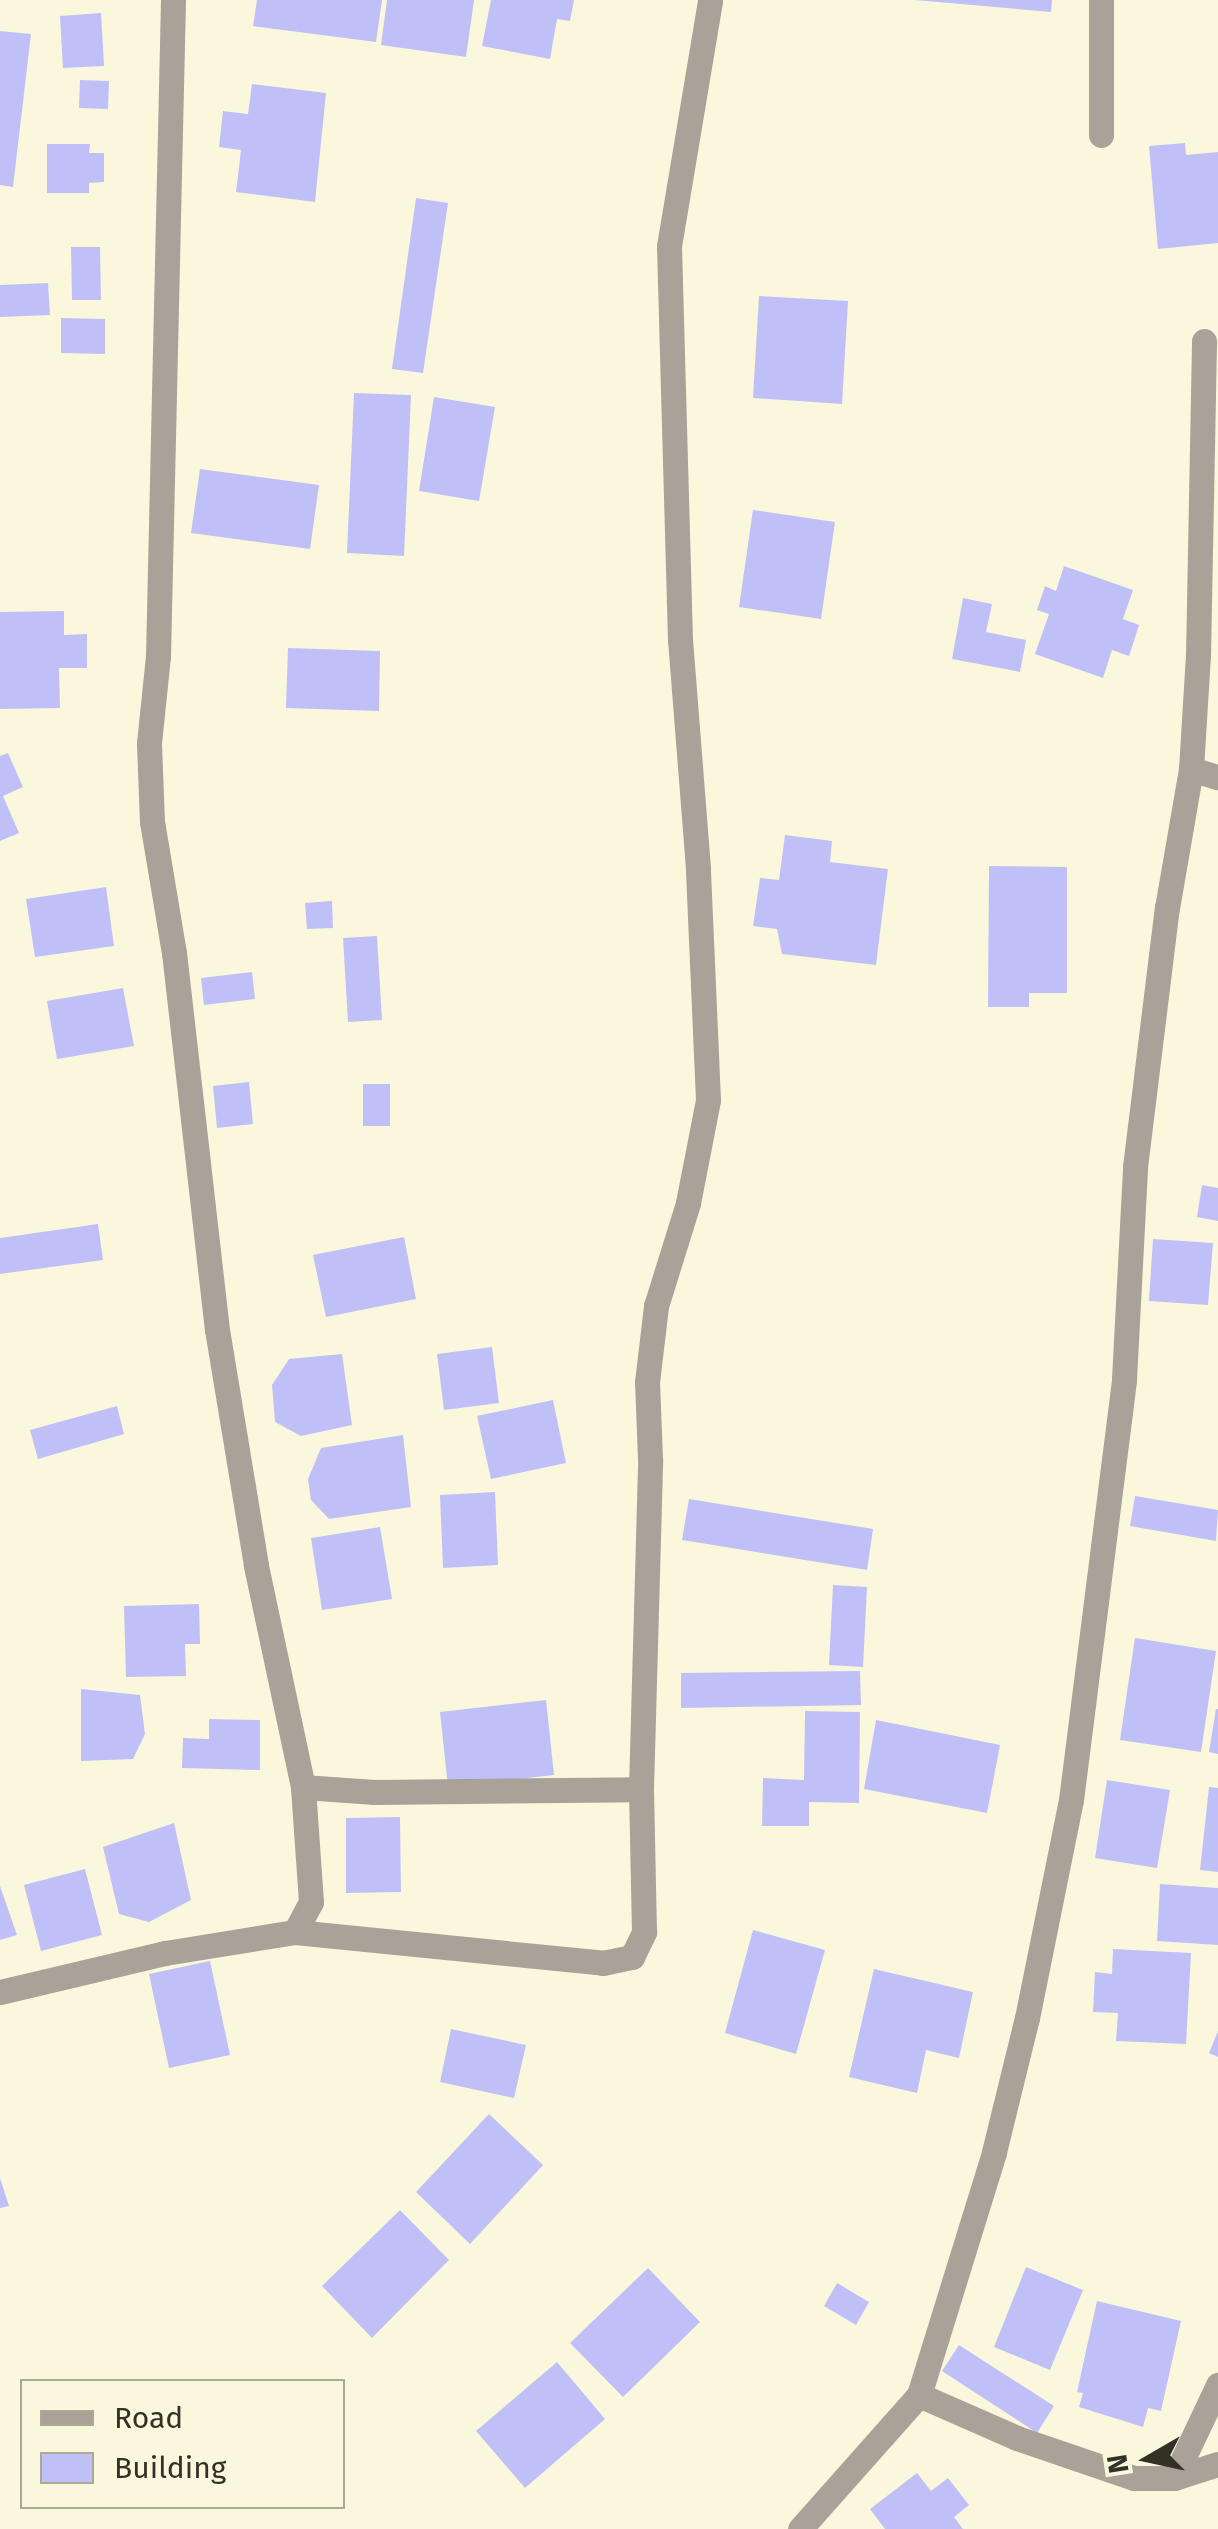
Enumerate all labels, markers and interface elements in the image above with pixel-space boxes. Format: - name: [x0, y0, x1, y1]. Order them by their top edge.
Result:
- legend: [20, 2379, 345, 2509]
- text: Road: [114, 2400, 183, 2436]
- north arrow: [1098, 2409, 1198, 2509]
- text: Building: [114, 2450, 226, 2486]
- text: N: [1100, 2452, 1136, 2476]

